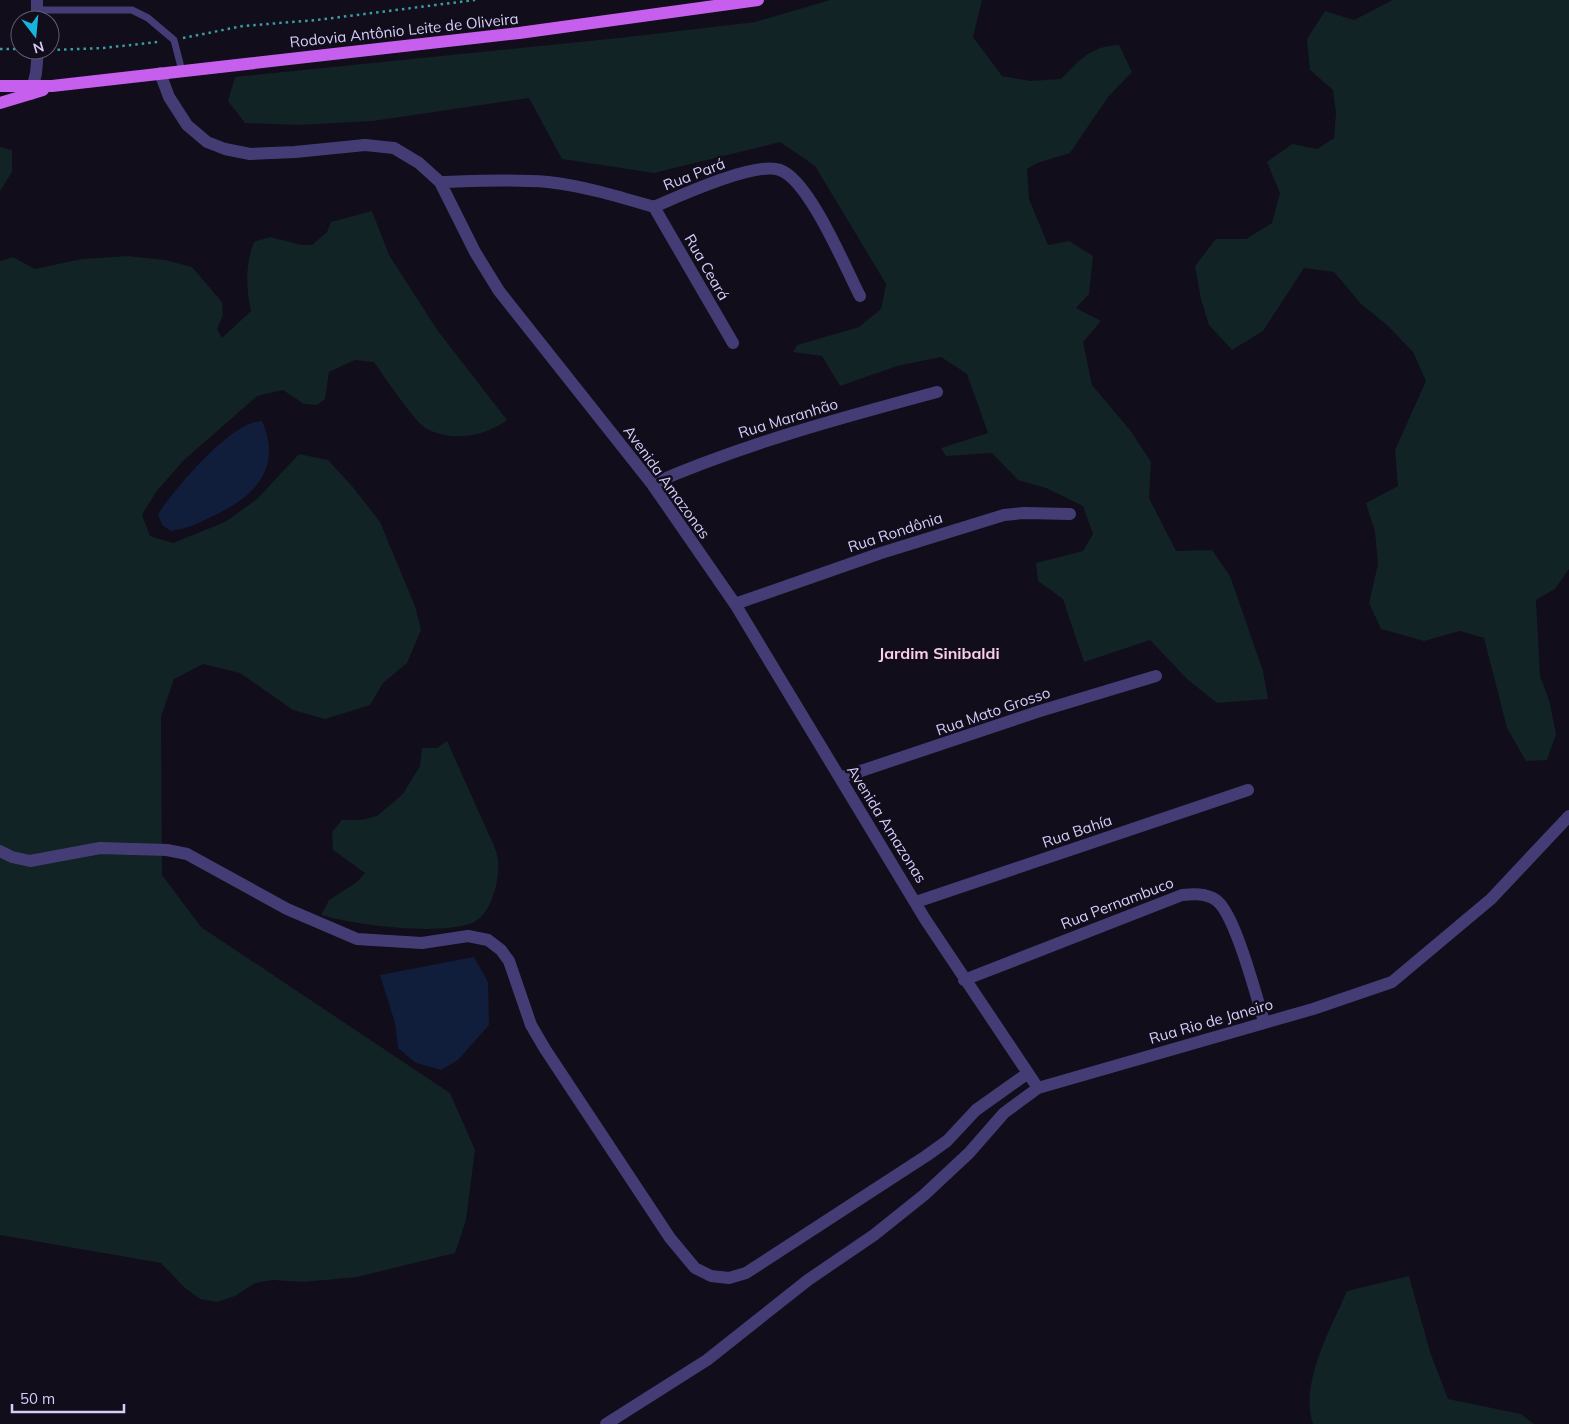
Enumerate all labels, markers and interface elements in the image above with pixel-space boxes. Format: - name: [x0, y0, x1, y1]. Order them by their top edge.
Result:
- street label: Rodovia Antônio Leite de Oliveira: [289, 9, 519, 51]
- north arrow: [10, 10, 60, 60]
- text: N: [31, 37, 46, 58]
- street label: Rua Pará: [660, 154, 728, 194]
- street label: Rua Ceará: [680, 231, 734, 303]
- street label: Rua Maranhão: [736, 394, 840, 442]
- street label: Avenida Amazonas: [619, 422, 715, 542]
- street label: Rua Rondônia: [845, 508, 945, 556]
- district label: Jardim Sinibaldi: [878, 643, 1000, 663]
- street label: Rua Mato Grosso: [933, 683, 1053, 739]
- street label: Avenida Amazonas: [843, 761, 931, 887]
- street label: Rua Bahía: [1040, 810, 1114, 852]
- street label: Rua Pernambuco: [1058, 873, 1176, 933]
- street label: Rua Rio de Janeiro: [1147, 994, 1275, 1048]
- scale bar: [12, 1382, 125, 1414]
- text: 50 m: [20, 1389, 55, 1408]

